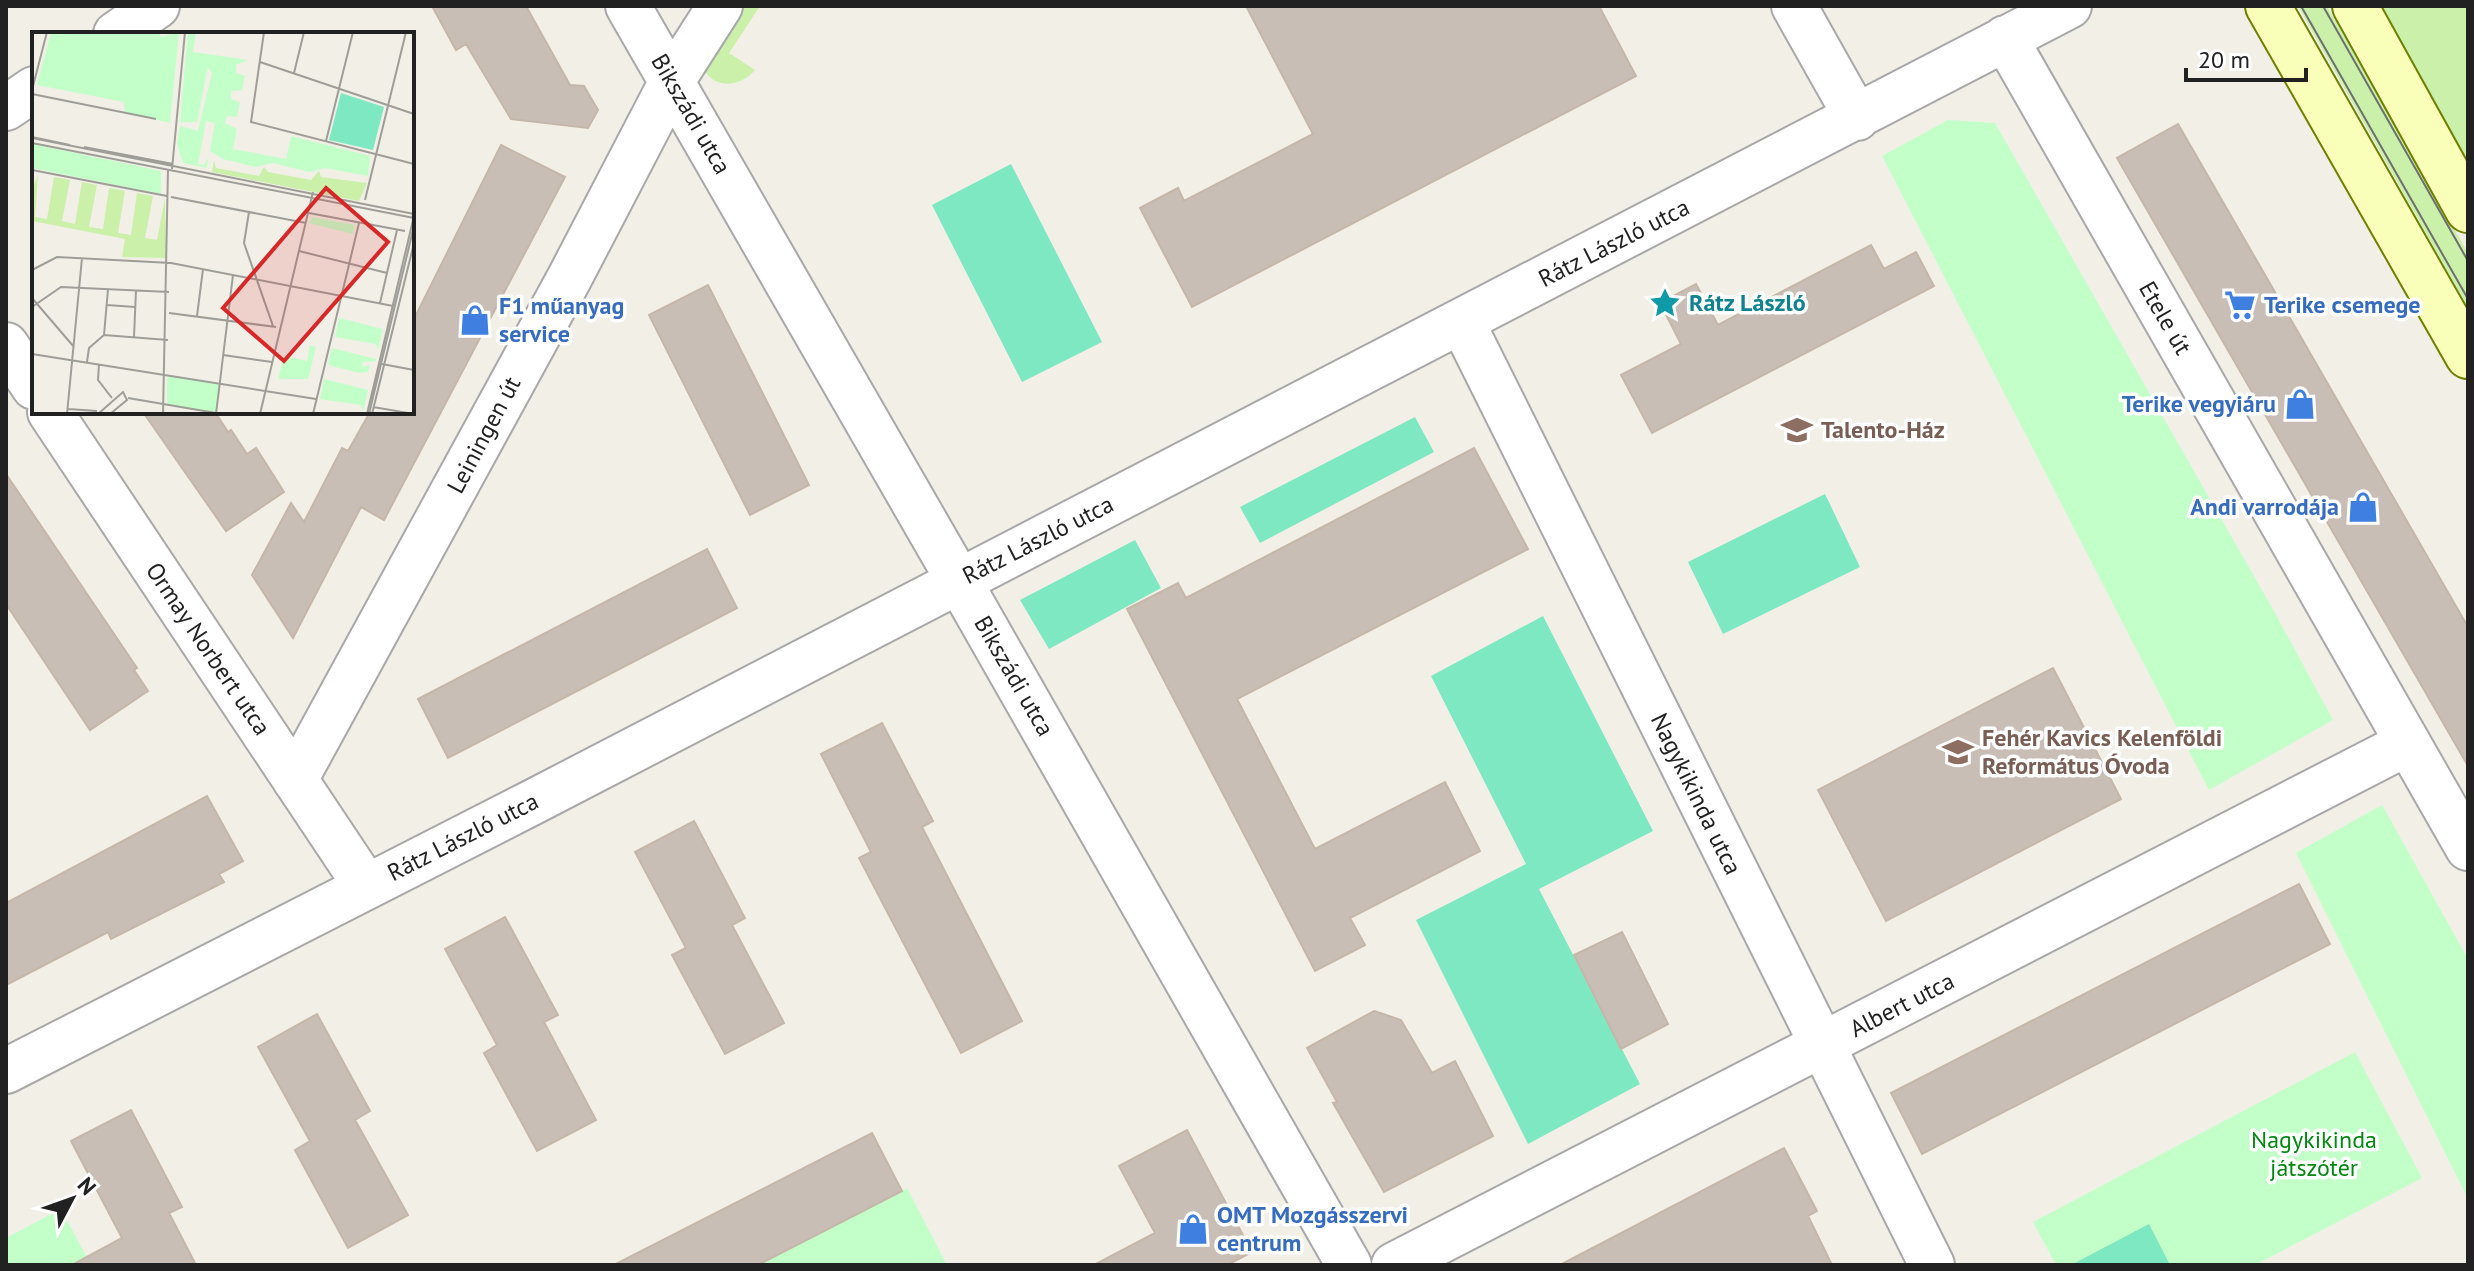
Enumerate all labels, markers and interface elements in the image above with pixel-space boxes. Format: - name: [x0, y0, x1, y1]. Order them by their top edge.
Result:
- inset map: [32, 32, 414, 414]
- scale bar: [2186, 32, 2306, 82]
- text: 20 m: [2198, 44, 2250, 75]
- street label: Bikszádi utca: [645, 48, 738, 180]
- street label: Rátz László utca: [1533, 191, 1695, 294]
- street label: Etele út: [2132, 276, 2199, 360]
- place icon: Rátz László: [1648, 286, 1682, 320]
- place label: Rátz László: [1689, 287, 1806, 318]
- supermarket icon: Terike csemege: [2223, 288, 2257, 322]
- place label: Terike csemege: [2264, 289, 2421, 320]
- place label: F1 műanyag service: [499, 290, 624, 349]
- shop icon: F1 műanyag service: [458, 303, 492, 337]
- street label: Leiningen út: [440, 371, 527, 499]
- shop icon: Terike vegyiáru: [2283, 387, 2317, 421]
- place label: Terike vegyiáru: [2122, 388, 2276, 419]
- school or university icon: Talento-Ház: [1780, 413, 1814, 447]
- place label: Talento-Ház: [1821, 414, 1945, 445]
- street label: Rátz László utca: [957, 488, 1119, 591]
- shop icon: Andi varrodája: [2346, 490, 2380, 524]
- place label: Andi varrodája: [2190, 491, 2339, 522]
- street label: Ormay Norbert utca: [139, 556, 278, 741]
- street label: Bikszádi utca: [968, 610, 1061, 742]
- street label: Nagykikinda utca: [1644, 708, 1749, 880]
- place label: Fehér Kavics Kelenföldi Református Óvoda: [1982, 722, 2222, 781]
- school or university icon: Fehér Kavics Kelenföldi Református Óvoda: [1941, 735, 1975, 769]
- street label: Rátz László utca: [382, 785, 544, 888]
- street label: Albert utca: [1844, 965, 1959, 1044]
- park label: Nagykikinda játszótér: [2251, 1124, 2377, 1183]
- north arrow: [32, 1159, 112, 1239]
- text: N: [72, 1171, 102, 1201]
- place label: OMT Mozgásszervi centrum: [1217, 1199, 1408, 1258]
- shop icon: OMT Mozgásszervi centrum: [1176, 1212, 1210, 1246]

